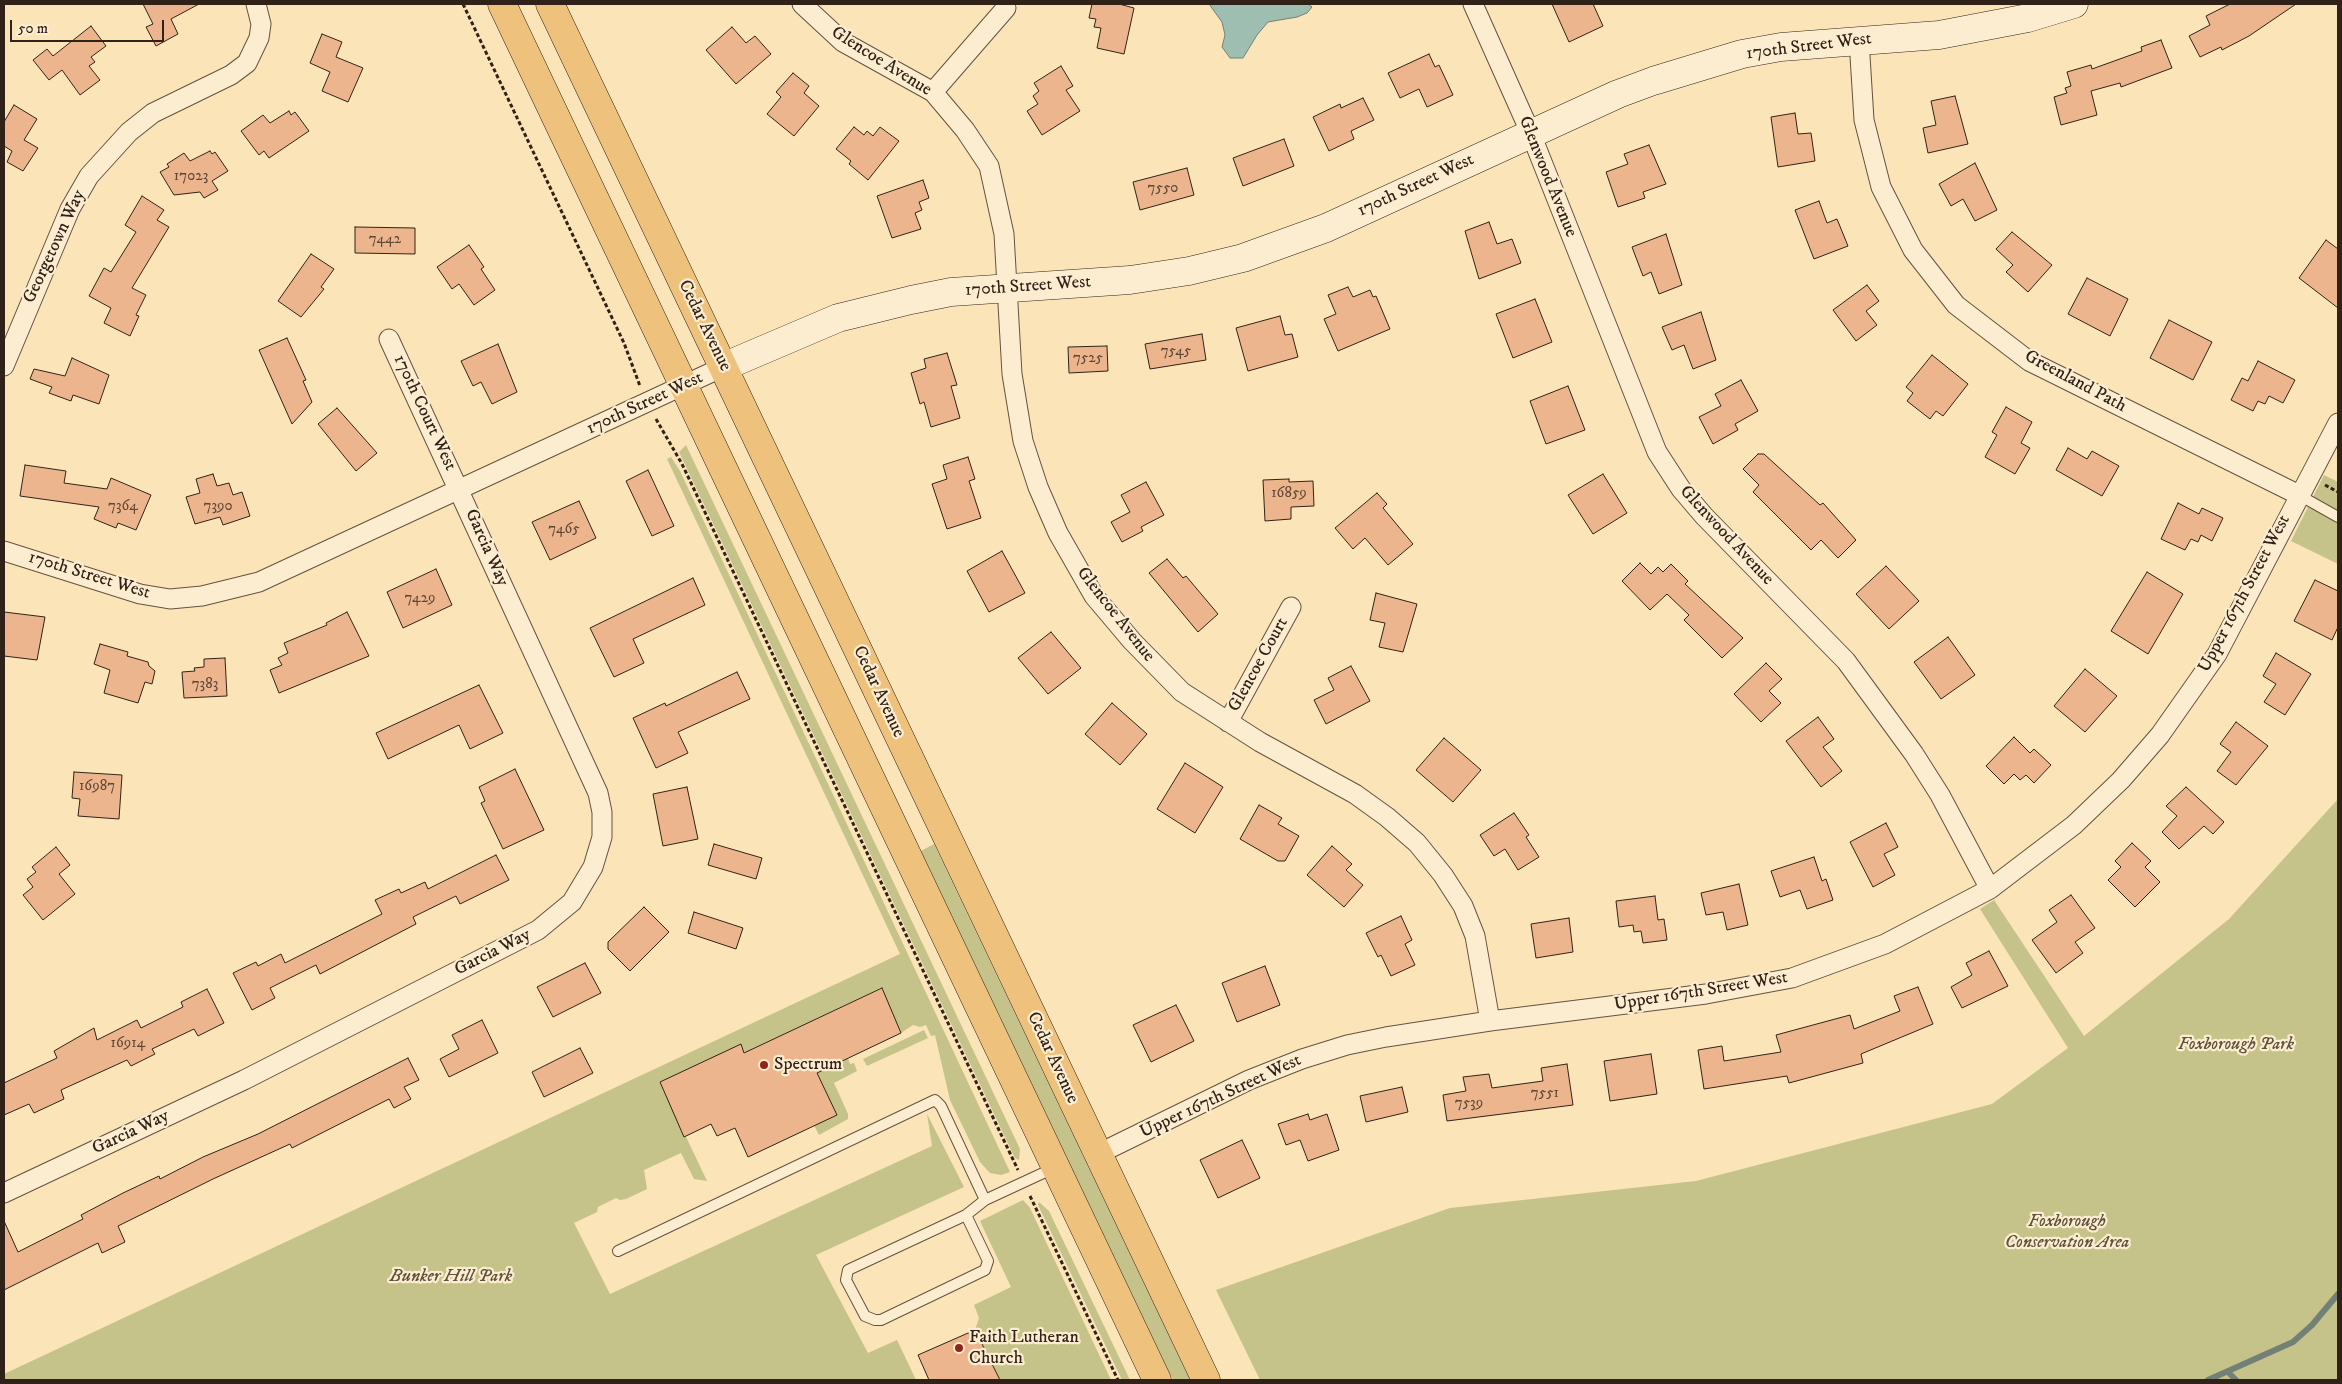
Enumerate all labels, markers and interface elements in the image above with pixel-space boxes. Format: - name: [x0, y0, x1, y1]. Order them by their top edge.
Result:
- scale bar: [12, 10, 166, 42]
- text: 50 m: [18, 19, 48, 38]
- street label: Glencoe Avenue: [827, 23, 935, 101]
- street label: 170th Street West: [1745, 29, 1873, 65]
- street label: Glenwood Avenue: [1513, 113, 1581, 241]
- street label: 170th Street West: [1354, 150, 1478, 222]
- house number: 17023: [174, 168, 208, 186]
- house number: 7550: [1148, 180, 1178, 198]
- street label: Georgetown Way: [19, 187, 91, 307]
- house number: 7442: [369, 231, 401, 249]
- street label: 170th Street West: [964, 272, 1092, 302]
- street label: Cedar Avenue: [673, 277, 735, 375]
- house number: 7545: [1161, 343, 1191, 361]
- street label: Greenland Path: [2020, 346, 2130, 418]
- house number: 7525: [1073, 350, 1103, 368]
- street label: 170th Court West: [388, 352, 460, 474]
- street label: 170th Street West: [583, 368, 707, 440]
- street label: Glenwood Avenue: [1674, 482, 1778, 590]
- house number: 16859: [1271, 485, 1307, 503]
- house number: 7364: [108, 498, 138, 516]
- house number: 7390: [203, 498, 233, 516]
- street label: Garcia Way: [459, 506, 513, 590]
- street label: Upper 167th Street West: [2194, 512, 2296, 676]
- house number: 7465: [548, 521, 580, 539]
- street label: 170th Street West: [26, 547, 152, 605]
- street label: Glencoe Avenue: [1071, 563, 1159, 667]
- house number: 7429: [404, 590, 436, 608]
- street label: Glencoe Court: [1224, 614, 1294, 716]
- street label: Cedar Avenue: [847, 643, 909, 741]
- house number: 7383: [192, 676, 218, 694]
- house number: 16987: [79, 778, 115, 796]
- street label: Garcia Way: [451, 925, 535, 981]
- street label: Upper 167th Street West: [1613, 968, 1789, 1016]
- street label: Cedar Avenue: [1021, 1009, 1083, 1107]
- park label: Foxborough Park: [2178, 1034, 2294, 1056]
- house number: 16914: [111, 1035, 145, 1053]
- street label: Upper 167th Street West: [1137, 1050, 1305, 1144]
- place label: Spectrum: [774, 1054, 842, 1076]
- marker: Spectrum: [758, 1059, 770, 1071]
- house number: 7551: [1531, 1085, 1559, 1103]
- house number: 7539: [1455, 1095, 1483, 1113]
- street label: Garcia Way: [89, 1106, 173, 1160]
- park label: Foxborough Conservation Area: [2005, 1211, 2129, 1254]
- park label: Bunker Hill Park: [390, 1266, 512, 1288]
- place label: Faith Lutheran Church: [969, 1327, 1079, 1370]
- marker: Faith Lutheran Church: [953, 1342, 965, 1354]

